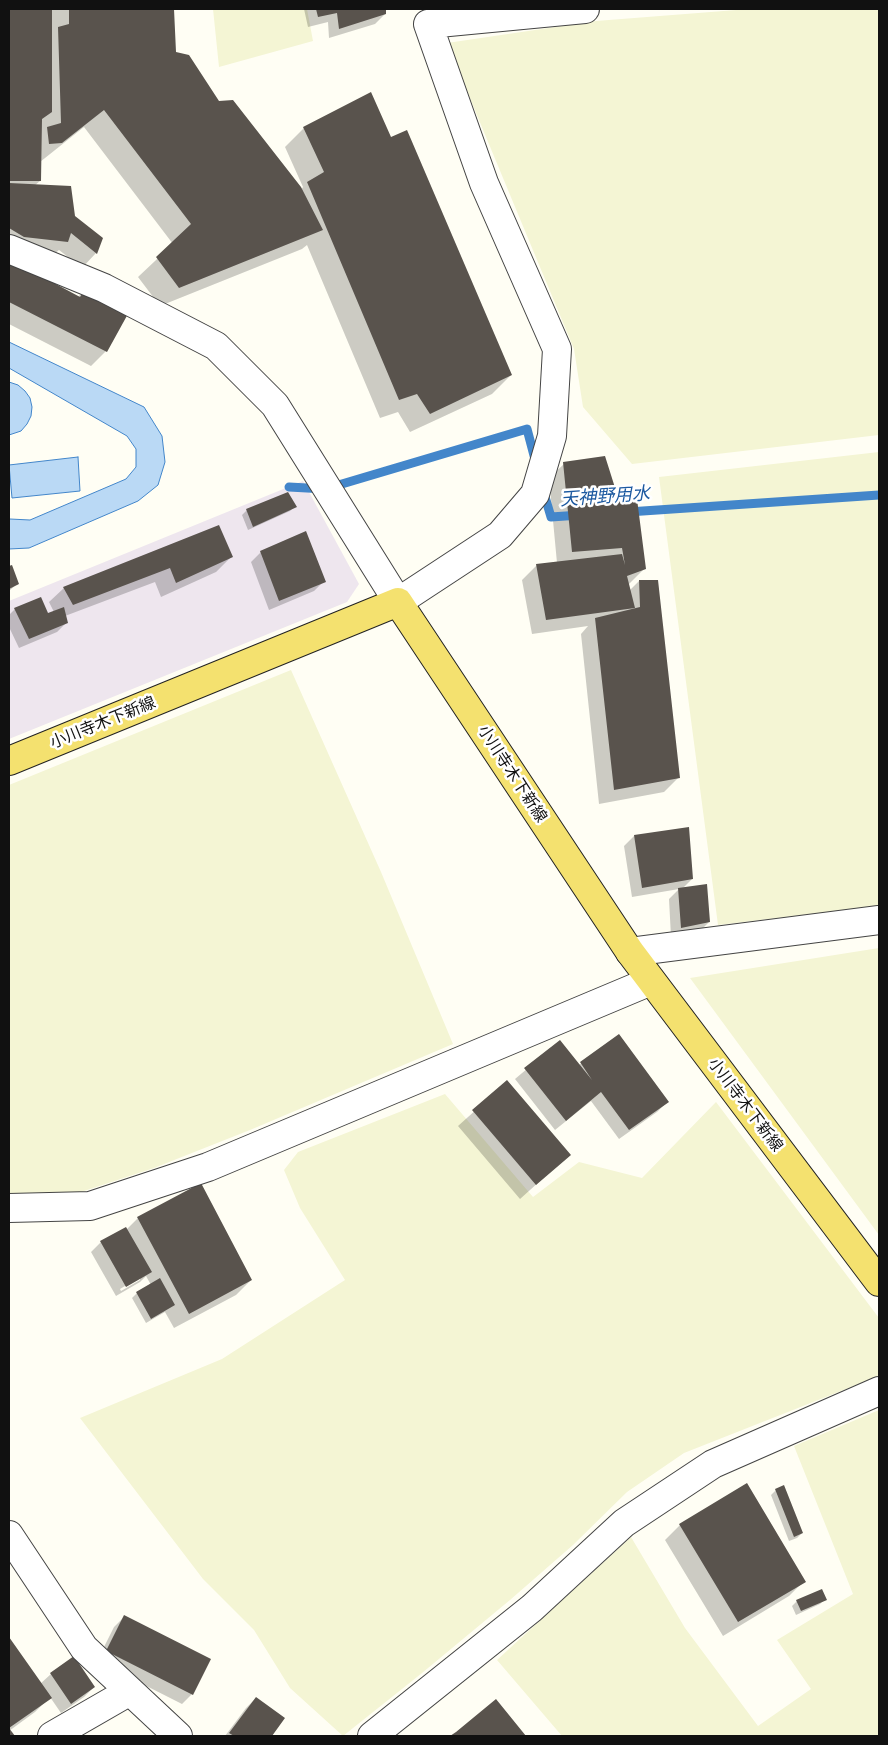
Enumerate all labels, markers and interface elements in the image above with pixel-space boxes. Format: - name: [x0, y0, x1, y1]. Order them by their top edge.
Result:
- water label: 天神野用水: [559, 483, 651, 511]
- street label: 小川寺木下新線: [47, 693, 159, 753]
- street label: 小川寺木下新線: [473, 722, 551, 826]
- street label: 小川寺木下新線: [704, 1054, 786, 1156]

